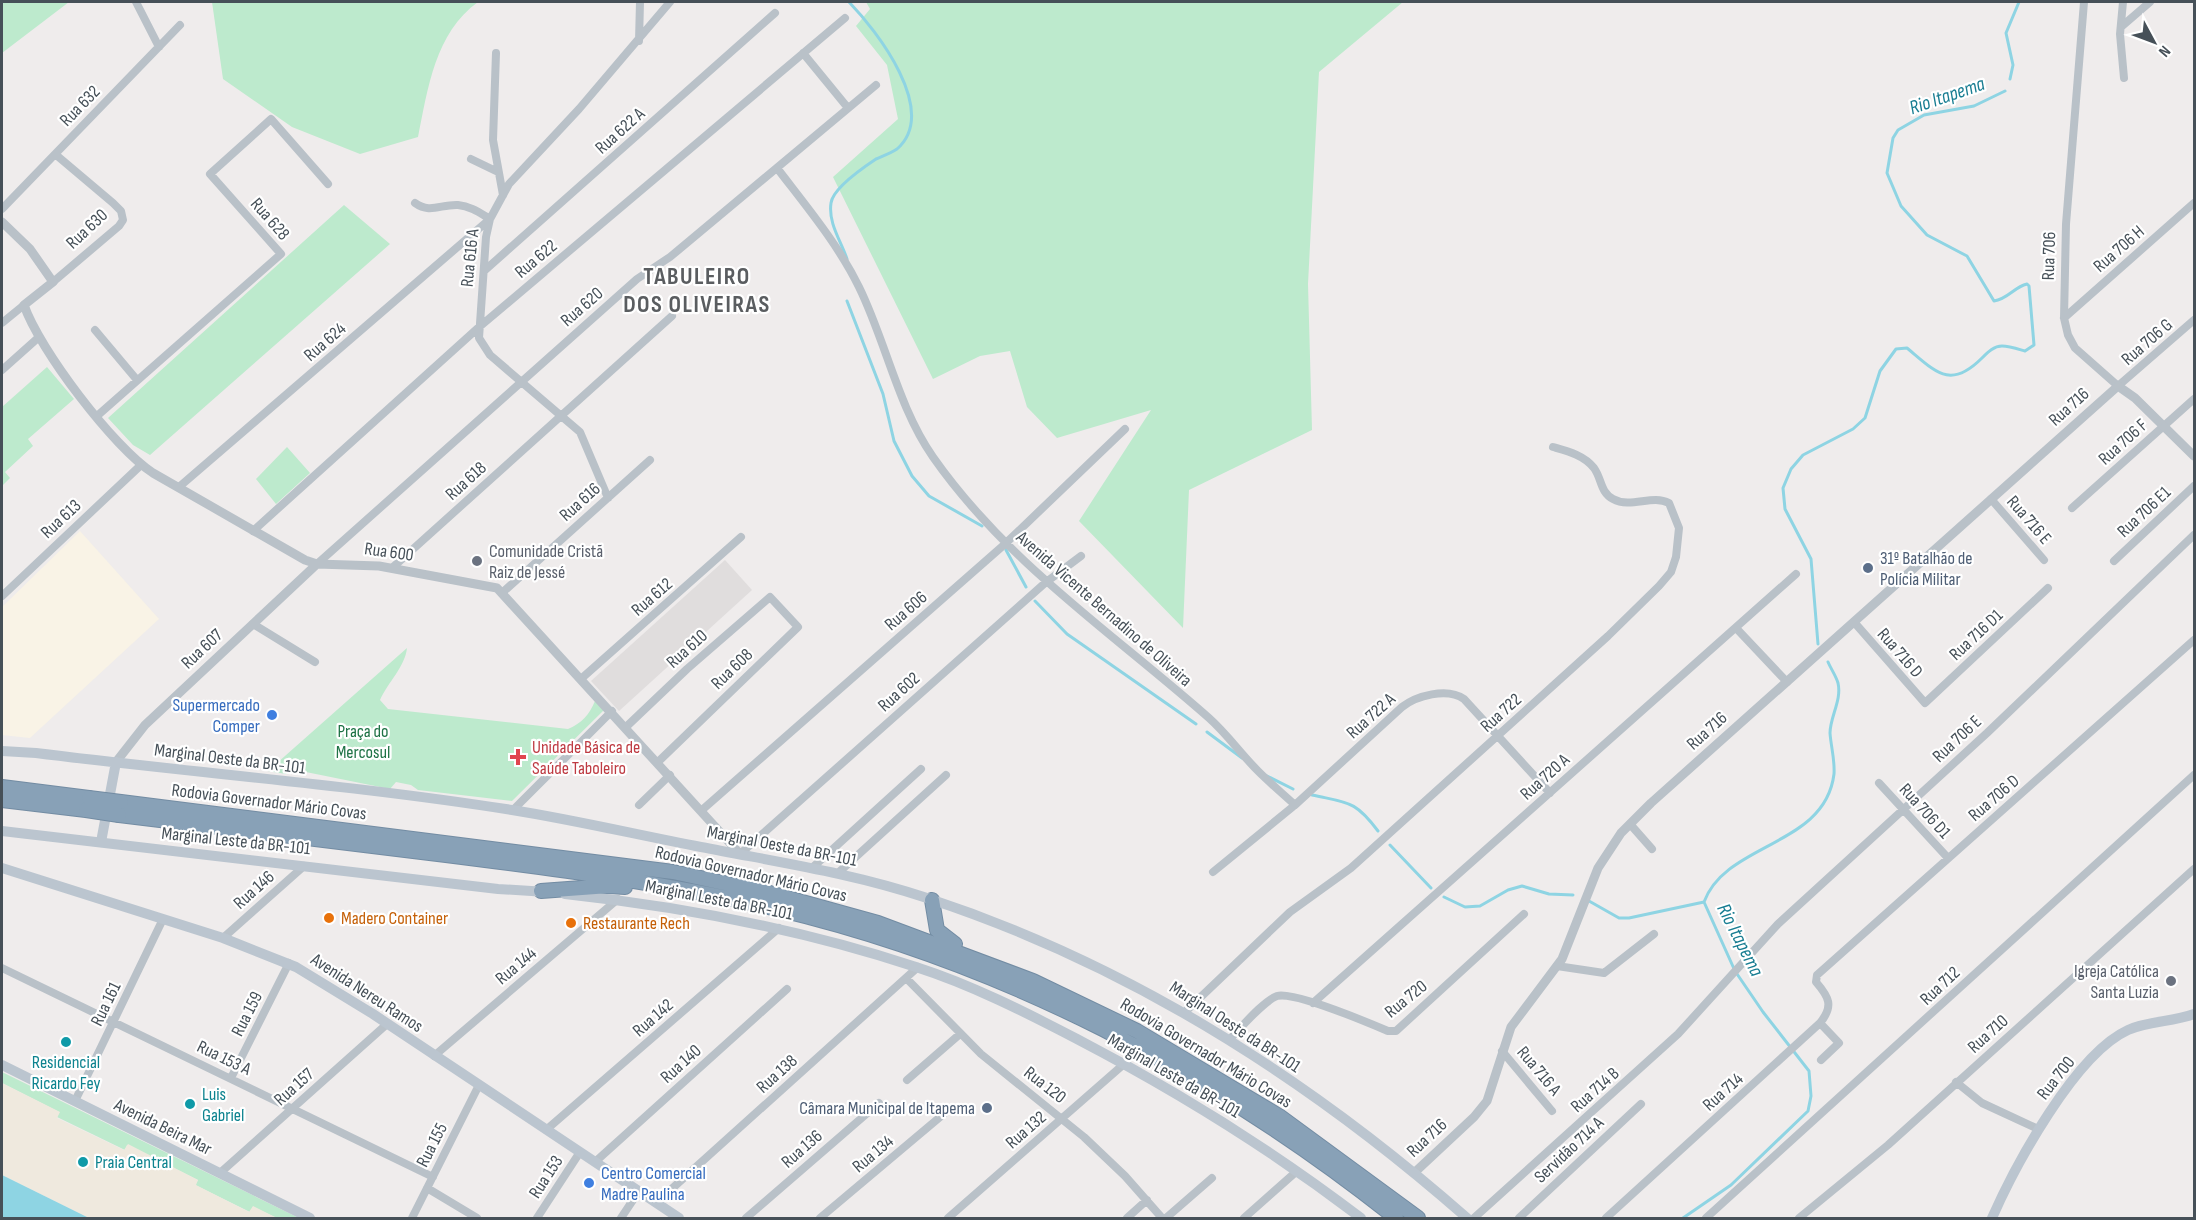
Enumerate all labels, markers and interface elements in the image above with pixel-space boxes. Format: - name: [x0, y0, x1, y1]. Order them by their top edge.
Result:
- north arrow: [2124, 12, 2184, 72]
- text: N: [2154, 41, 2174, 60]
- water label: Rio Itapema: [1906, 72, 1988, 120]
- street label: Rua 632: [56, 81, 104, 131]
- street label: Rua 622 A: [591, 103, 649, 159]
- street label: Rua 628: [246, 194, 294, 244]
- street label: Rua 630: [62, 205, 112, 253]
- street label: Rua 706 H: [2089, 221, 2149, 277]
- street label: Rua 616 A: [457, 228, 484, 288]
- street label: Rua 706: [2038, 231, 2060, 281]
- street label: Rua 622: [511, 235, 561, 283]
- district label: TABULEIRO DOS OLIVEIRAS: [623, 262, 771, 319]
- street label: Rua 620: [557, 283, 607, 331]
- street label: Rua 706 G: [2117, 314, 2177, 370]
- street label: Rua 624: [300, 318, 351, 366]
- street label: Rua 716: [2044, 383, 2094, 431]
- street label: Rua 706 F: [2094, 415, 2152, 469]
- street label: Rua 618: [441, 457, 491, 505]
- street label: Rua 616: [555, 478, 605, 526]
- street label: Rua 706 E1: [2113, 482, 2176, 542]
- street label: Rua 716 E: [2002, 491, 2056, 549]
- street label: Rua 613: [37, 495, 85, 543]
- street label: Avenida Vicente Bernadino de Oliveira: [1011, 526, 1196, 691]
- street label: Rua 600: [363, 538, 415, 566]
- place label: Comunidade Cristã Raiz de Jessé: [489, 541, 603, 583]
- place label: 31º Batalhão de Polícia Militar: [1880, 548, 1973, 590]
- marker: Comunidade Cristã Raiz de Jessé: [470, 554, 484, 568]
- marker: 31º Batalhão de Polícia Militar: [1861, 561, 1875, 575]
- street label: Rua 612: [627, 574, 677, 620]
- street label: Rua 606: [880, 587, 932, 635]
- street label: Rua 716 D1: [1945, 605, 2007, 665]
- street label: Rua 607: [177, 624, 228, 673]
- street label: Rua 716 D: [1873, 624, 1927, 682]
- street label: Rua 610: [662, 625, 712, 673]
- street label: Rua 608: [707, 644, 757, 694]
- street label: Rua 602: [874, 668, 924, 716]
- street label: Rua 722 A: [1342, 689, 1400, 743]
- street label: Rua 722: [1476, 689, 1526, 737]
- place label: Supermercado Comper: [172, 695, 260, 737]
- street label: Rua 716: [1682, 707, 1732, 755]
- marker: Supermercado Comper: [265, 708, 279, 722]
- street label: Rua 706 E: [1928, 711, 1986, 767]
- park label: Praça do Mercosul: [336, 721, 390, 763]
- place label: Unidade Básica de Saúde Taboleiro: [532, 737, 640, 779]
- street label: Marginal Oeste da BR-101: [153, 739, 307, 779]
- marker: Unidade Básica de Saúde Taboleiro: [509, 748, 527, 766]
- street label: Rua 720 A: [1516, 749, 1574, 804]
- street label: Rua 706 D: [1964, 770, 2024, 826]
- street label: Rua 706 D1: [1895, 779, 1956, 843]
- street label: Rodovia Governador Mário Covas: [170, 780, 368, 824]
- street label: Marginal Oeste da BR-101: [705, 821, 859, 871]
- street label: Marginal Leste da BR-101: [160, 823, 312, 859]
- street label: Rodovia Governador Mário Covas: [653, 842, 849, 906]
- street label: Rua 146: [229, 866, 279, 914]
- street label: Marginal Leste da BR-101: [644, 875, 795, 925]
- water label: Rio Itapema: [1712, 900, 1768, 980]
- place label: Madero Container: [341, 908, 448, 929]
- marker: Madero Container: [322, 911, 336, 925]
- place label: Restaurante Rech: [583, 913, 690, 934]
- marker: Restaurante Rech: [564, 916, 578, 930]
- street label: Rua 144: [491, 943, 541, 989]
- street label: Avenida Nereu Ramos: [306, 948, 427, 1037]
- place label: Igreja Católica Santa Luzia: [2074, 961, 2159, 1003]
- street label: Rua 712: [1916, 962, 1964, 1010]
- marker: Igreja Católica Santa Luzia: [2164, 974, 2178, 988]
- street label: Rua 720: [1381, 976, 1431, 1022]
- street label: Marginal Oeste da BR-101: [1166, 977, 1305, 1078]
- street label: Rua 161: [86, 978, 126, 1029]
- street label: Rua 159: [227, 988, 267, 1040]
- street label: Rodovia Governador Mário Covas: [1117, 993, 1295, 1113]
- street label: Rua 142: [628, 995, 678, 1041]
- street label: Rua 710: [1963, 1010, 2013, 1058]
- street label: Marginal Leste da BR-101: [1104, 1029, 1245, 1123]
- marker: Residencial Ricardo Fey: [59, 1035, 73, 1049]
- street label: Rua 153 A: [194, 1036, 255, 1080]
- street label: Rua 140: [656, 1040, 706, 1088]
- street label: Rua 716 A: [1512, 1042, 1566, 1100]
- street label: Rua 138: [752, 1050, 802, 1098]
- place label: Residencial Ricardo Fey: [32, 1052, 101, 1094]
- street label: Rua 700: [2033, 1052, 2079, 1104]
- street label: Rua 120: [1020, 1062, 1070, 1108]
- street label: Rua 157: [270, 1063, 319, 1110]
- street label: Rua 714 B: [1567, 1063, 1623, 1117]
- street label: Rua 714: [1699, 1068, 1748, 1115]
- place label: Luis Gabriel: [202, 1084, 244, 1126]
- street label: Avenida Beira Mar: [110, 1094, 215, 1160]
- marker: Luis Gabriel: [183, 1097, 197, 1111]
- place label: Câmara Municipal de Itapema: [799, 1098, 975, 1119]
- marker: Câmara Municipal de Itapema: [980, 1101, 994, 1115]
- street label: Rua 132: [1001, 1107, 1051, 1153]
- street label: Servidão 714 A: [1530, 1112, 1608, 1187]
- street label: Rua 716: [1403, 1114, 1451, 1162]
- street label: Rua 155: [412, 1120, 452, 1170]
- street label: Rua 136: [777, 1125, 827, 1172]
- street label: Rua 134: [848, 1131, 898, 1177]
- place label: Praia Central: [95, 1152, 172, 1173]
- street label: Rua 153: [524, 1152, 568, 1202]
- marker: Praia Central: [76, 1155, 90, 1169]
- place label: Centro Comercial Madre Paulina: [601, 1163, 706, 1205]
- marker: Centro Comercial Madre Paulina: [582, 1176, 596, 1190]

